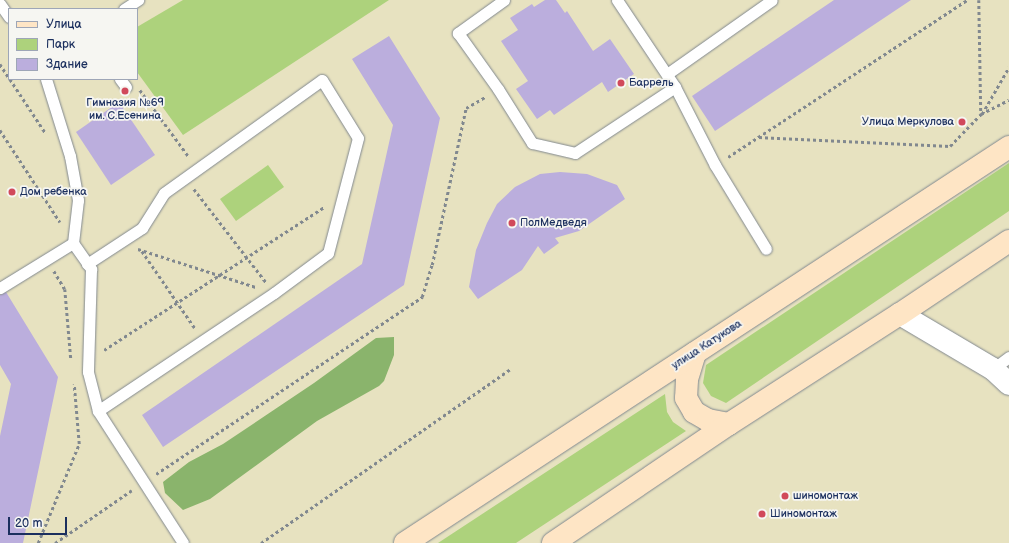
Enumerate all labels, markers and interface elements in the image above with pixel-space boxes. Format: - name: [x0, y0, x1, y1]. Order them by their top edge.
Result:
- legend: [8, 8, 138, 80]
- text: Улица: [46, 17, 82, 32]
- text: Парк: [46, 37, 75, 52]
- text: Здание: [46, 57, 88, 72]
- place label: Баррель: [629, 76, 673, 90]
- marker: Баррель: [616, 78, 626, 88]
- marker: Гимназия №69 им. С.Есенина: [120, 86, 130, 96]
- place label: Гимназия №69 им. С.Есенина: [86, 97, 164, 123]
- place label: Улица Меркулова: [862, 115, 954, 129]
- marker: Улица Меркулова: [957, 117, 967, 127]
- place label: Дом ребенка: [20, 185, 87, 199]
- marker: Дом ребенка: [7, 187, 17, 197]
- place label: ПолМедведя: [520, 216, 587, 230]
- marker: ПолМедведя: [507, 218, 517, 228]
- street label: улица Катукова: [670, 317, 744, 373]
- place label: шиномонтаж: [793, 489, 858, 503]
- marker: шиномонтаж: [780, 491, 790, 501]
- place label: Шиномонтаж: [770, 507, 837, 521]
- scale bar: [10, 509, 69, 535]
- marker: Шиномонтаж: [757, 509, 767, 519]
- text: 20 m: [15, 516, 42, 531]

